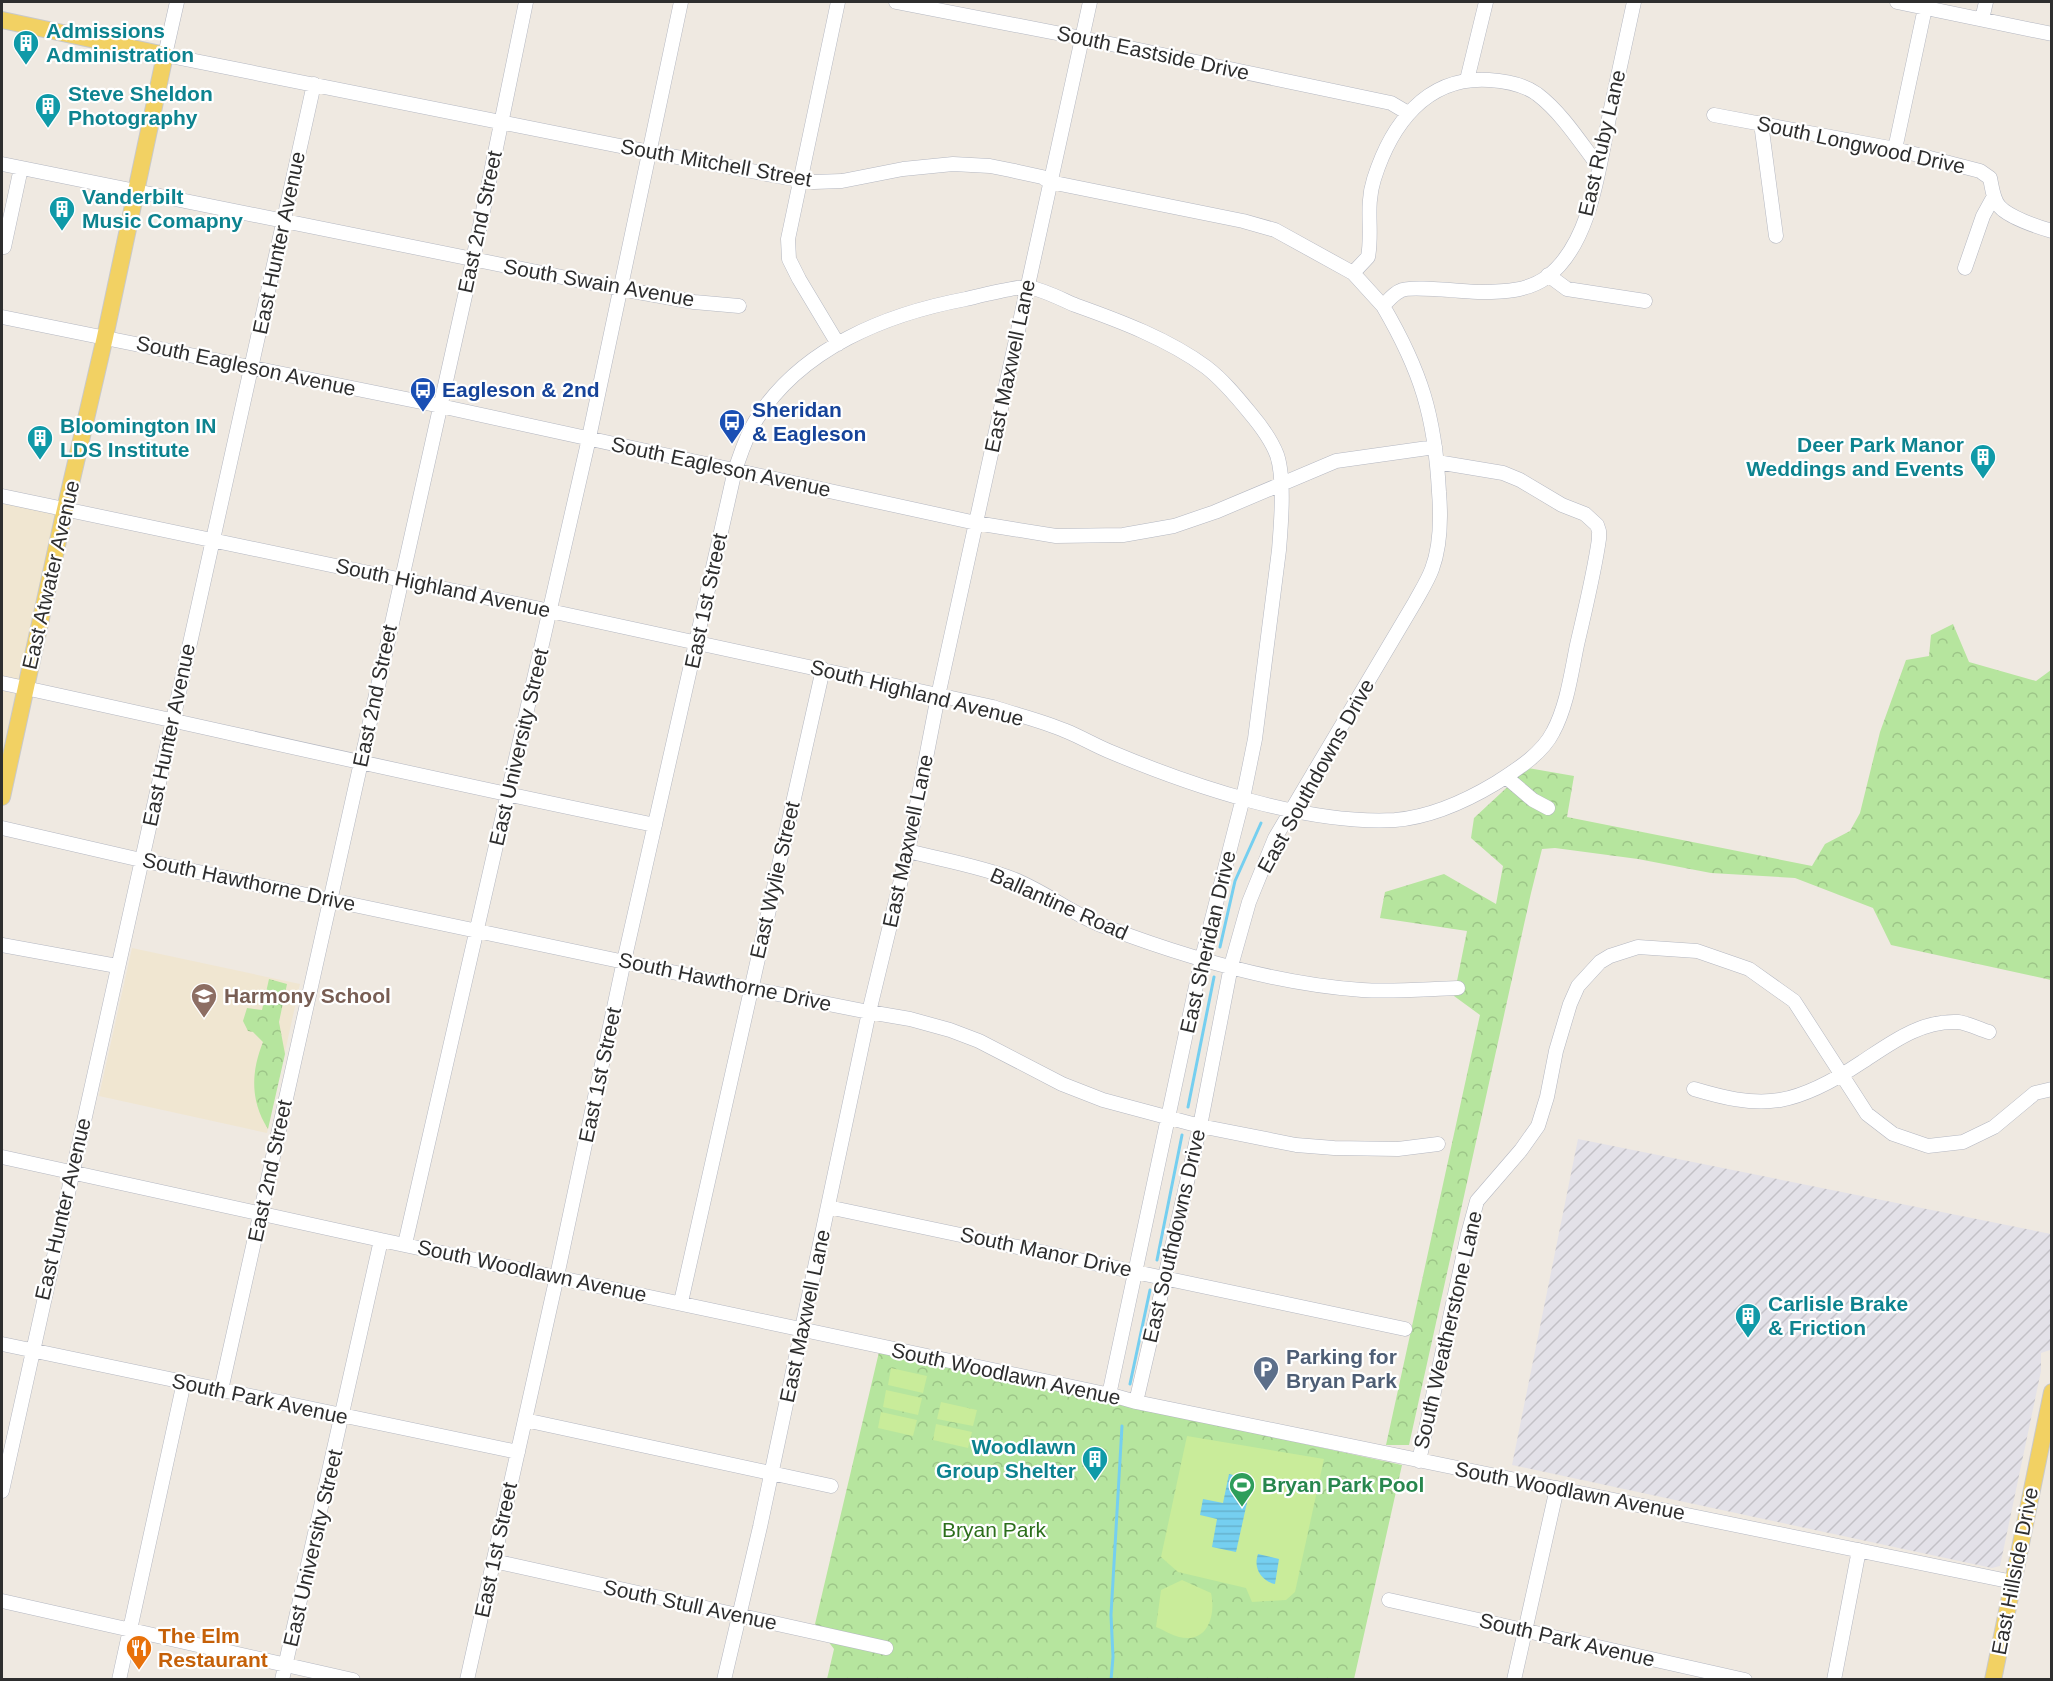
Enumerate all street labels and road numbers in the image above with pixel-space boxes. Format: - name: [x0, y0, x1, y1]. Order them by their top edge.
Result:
- street label: South Eastside Drive: [1055, 21, 1251, 84]
- street label: East Ruby Lane: [1573, 67, 1630, 218]
- street label: South Longwood Drive: [1755, 111, 1967, 178]
- street label: South Mitchell Street: [619, 134, 814, 191]
- street label: East Hunter Avenue: [248, 149, 309, 336]
- street label: East 2nd Street: [453, 149, 506, 295]
- street label: South Swain Avenue: [502, 254, 696, 311]
- street label: East Maxwell Lane: [980, 277, 1039, 454]
- street label: South Eagleson Avenue: [134, 331, 358, 400]
- street label: South Eagleson Avenue: [609, 432, 833, 501]
- street label: East Atwater Avenue: [18, 478, 83, 672]
- street label: East 1st Street: [680, 531, 731, 671]
- street label: South Highland Avenue: [334, 553, 553, 622]
- street label: East 2nd Street: [348, 623, 401, 769]
- street label: East Hunter Avenue: [138, 641, 199, 828]
- street label: East University Street: [485, 646, 552, 848]
- street label: South Highland Avenue: [808, 655, 1026, 730]
- street label: East Southdowns Drive: [1253, 675, 1379, 877]
- street label: East Maxwell Lane: [878, 752, 937, 929]
- street label: East Wylie Street: [745, 799, 804, 961]
- street label: South Hawthorne Drive: [141, 848, 358, 915]
- street label: East Sheridan Drive: [1175, 848, 1240, 1035]
- street label: Ballantine Road: [987, 863, 1132, 944]
- street label: South Hawthorne Drive: [617, 948, 834, 1015]
- street label: East 1st Street: [574, 1005, 625, 1145]
- street label: East 2nd Street: [243, 1098, 296, 1244]
- street label: East Hunter Avenue: [30, 1115, 95, 1302]
- street label: East Southdowns Drive: [1138, 1127, 1209, 1345]
- street label: South Weatherstone Lane: [1409, 1209, 1486, 1451]
- street label: South Manor Drive: [958, 1222, 1134, 1281]
- street label: East Maxwell Lane: [775, 1227, 834, 1404]
- street label: South Woodlawn Avenue: [415, 1235, 649, 1306]
- street label: South Woodlawn Avenue: [889, 1338, 1123, 1409]
- street label: South Park Avenue: [170, 1369, 350, 1428]
- street label: East University Street: [279, 1447, 346, 1649]
- street label: South Woodlawn Avenue: [1453, 1457, 1687, 1524]
- street label: East 1st Street: [470, 1480, 521, 1620]
- street label: East Hillside Drive: [1987, 1485, 2042, 1657]
- street label: South Stull Avenue: [601, 1575, 779, 1634]
- street label: South Park Avenue: [1477, 1608, 1657, 1671]

